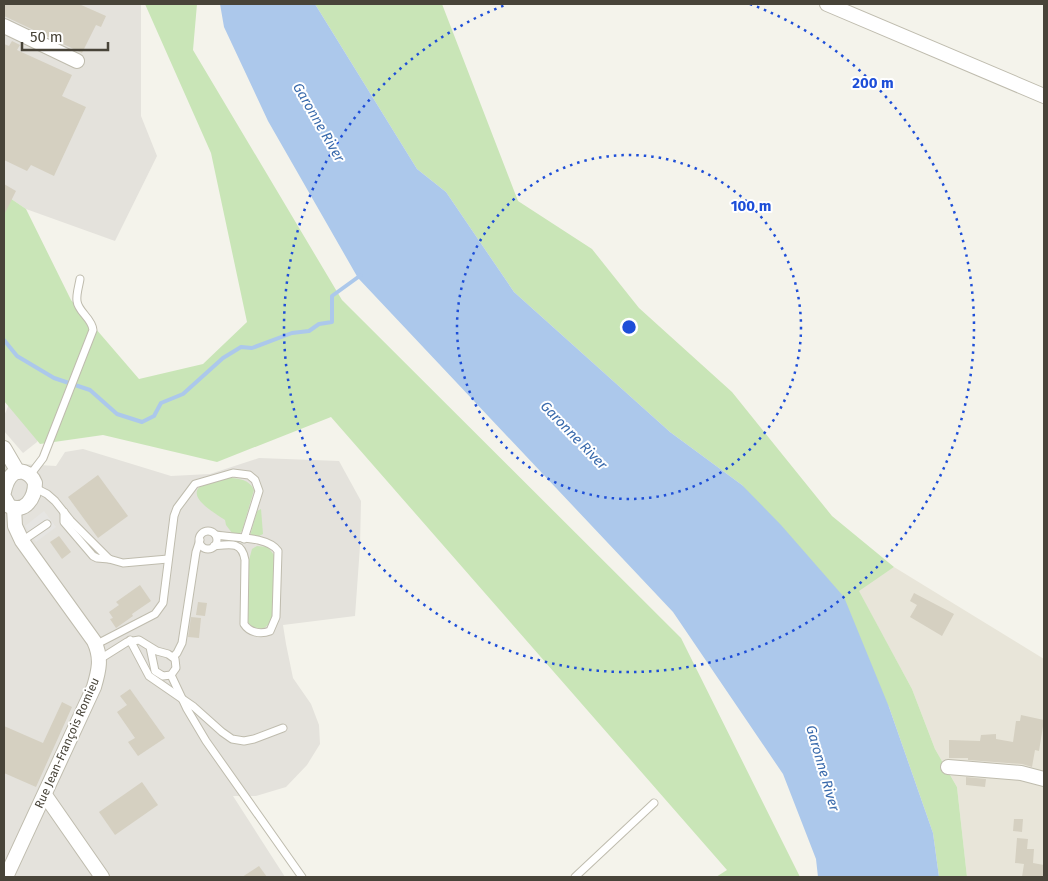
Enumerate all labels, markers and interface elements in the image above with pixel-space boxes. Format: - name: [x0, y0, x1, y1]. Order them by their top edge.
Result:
- scale bar: [22, 20, 109, 52]
- text: 50 m: [30, 28, 63, 46]
- text: 200 m: [852, 74, 894, 92]
- water label: Garonne River: [289, 80, 348, 165]
- text: 100 m: [731, 197, 771, 215]
- centre of rings: [620, 318, 638, 336]
- water label: Garonne River: [537, 398, 611, 474]
- street label: Rue Jean-François Romieu: [32, 675, 102, 811]
- water label: Garonne River: [802, 723, 843, 814]

